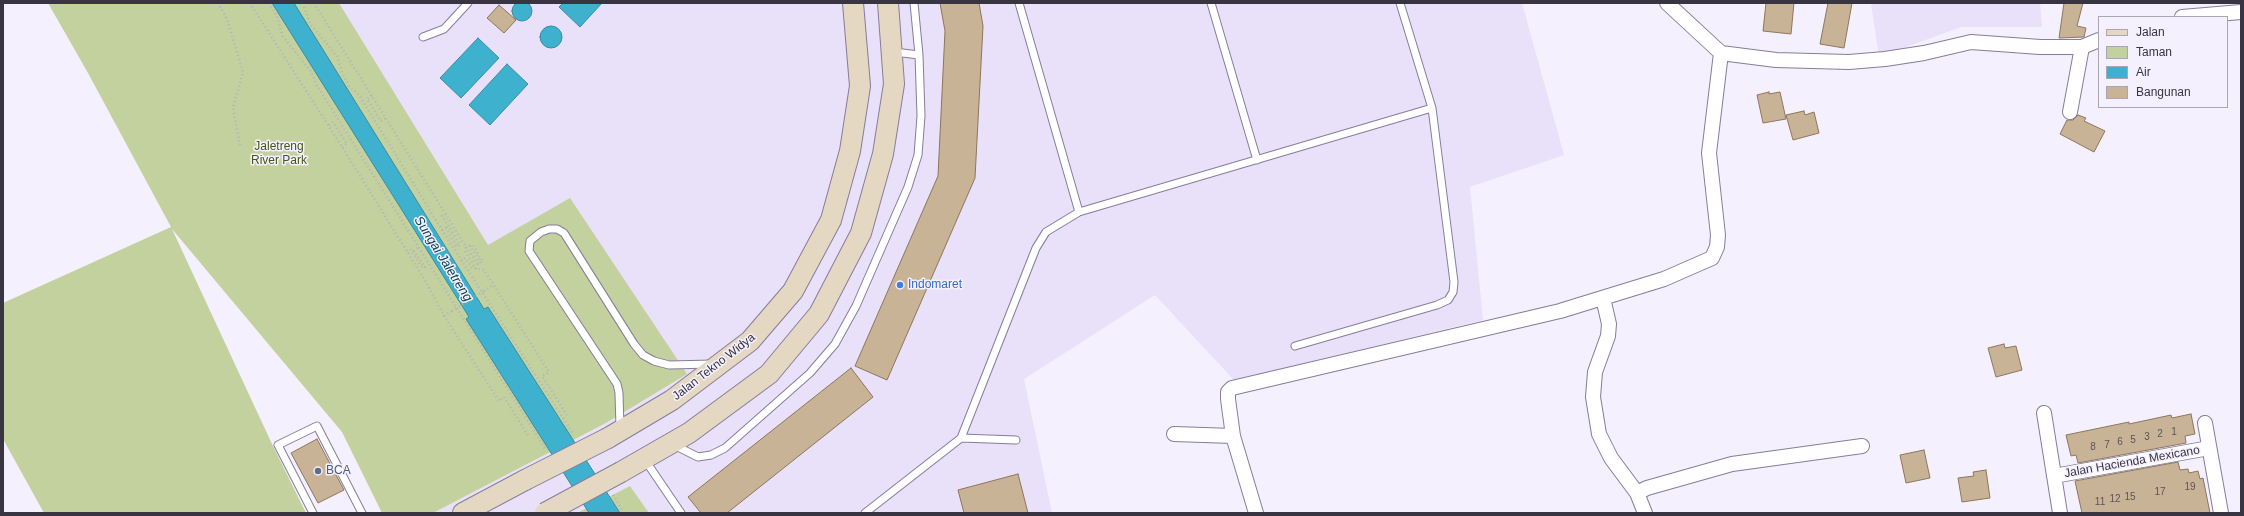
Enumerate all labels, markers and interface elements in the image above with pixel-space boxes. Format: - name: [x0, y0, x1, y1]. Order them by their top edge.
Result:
- legend: [2098, 16, 2228, 108]
- text: Jalan: [2136, 25, 2165, 39]
- text: Taman: [2136, 45, 2172, 59]
- text: Air: [2136, 65, 2151, 79]
- text: Bangunan: [2136, 85, 2191, 99]
- park label: Jaletreng River Park: [251, 140, 307, 168]
- water label: Sungai Jaletreng: [411, 213, 475, 305]
- place label: Indomaret: [908, 278, 962, 292]
- marker: Indomaret: [895, 280, 905, 290]
- street label: Jalan Tekno Widya: [670, 330, 758, 404]
- house number: 1: [2171, 426, 2177, 438]
- house number: 2: [2157, 428, 2163, 440]
- house number: 3: [2144, 431, 2150, 443]
- house number: 5: [2130, 434, 2136, 446]
- house number: 6: [2117, 436, 2123, 448]
- house number: 7: [2104, 439, 2110, 451]
- house number: 8: [2090, 441, 2096, 453]
- street label: Jalan Hacienda Mexicano: [2063, 443, 2201, 481]
- place label: BCA: [326, 464, 351, 478]
- marker: BCA: [313, 466, 323, 476]
- house number: 19: [2184, 481, 2196, 493]
- house number: 17: [2154, 486, 2166, 498]
- house number: 15: [2124, 491, 2136, 503]
- house number: 12: [2109, 493, 2121, 505]
- house number: 11: [2095, 496, 2105, 508]

